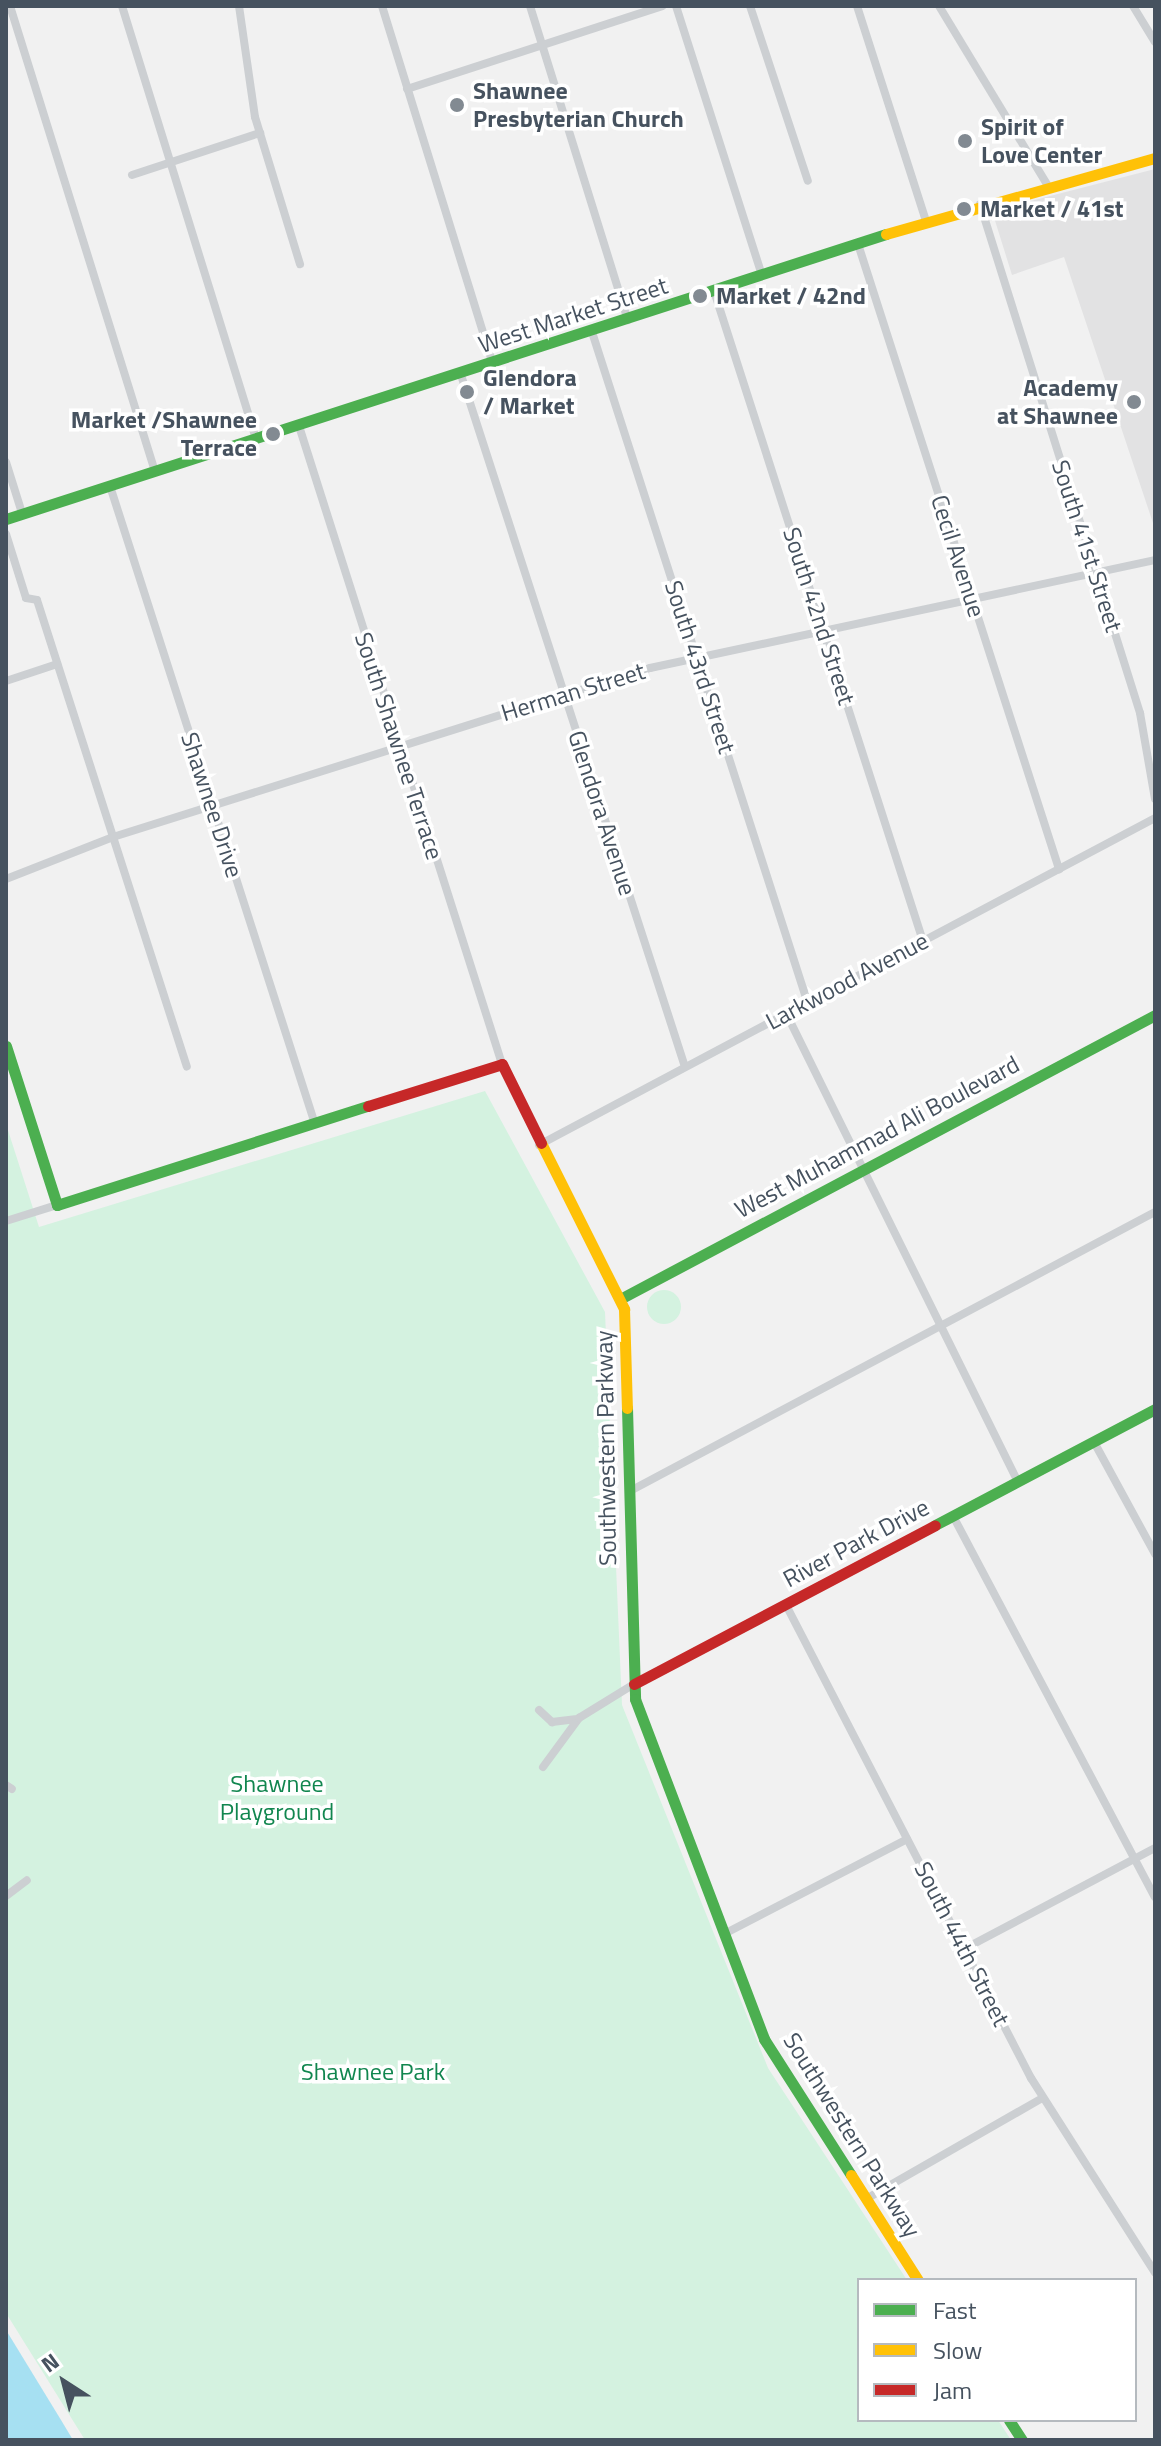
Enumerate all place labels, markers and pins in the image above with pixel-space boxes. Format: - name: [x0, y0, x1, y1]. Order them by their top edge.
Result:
- place label: Shawnee Presbyterian Church: [473, 77, 684, 133]
- marker: Shawnee Presbyterian Church: [448, 96, 466, 114]
- place label: Spirit of Love Center: [981, 113, 1102, 169]
- marker: Spirit of Love Center: [956, 132, 974, 150]
- place label: Market / 41st: [980, 195, 1124, 223]
- marker: Market / 41st: [955, 200, 973, 218]
- place label: Market / 42nd: [716, 282, 866, 310]
- marker: Market / 42nd: [691, 287, 709, 305]
- place label: Glendora / Market: [483, 364, 577, 420]
- place label: Academy at Shawnee: [997, 374, 1118, 430]
- marker: Glendora / Market: [458, 383, 476, 401]
- marker: Academy at Shawnee: [1125, 393, 1143, 411]
- place label: Market /Shawnee Terrace: [71, 406, 257, 462]
- marker: Market /Shawnee Terrace: [264, 425, 282, 443]

